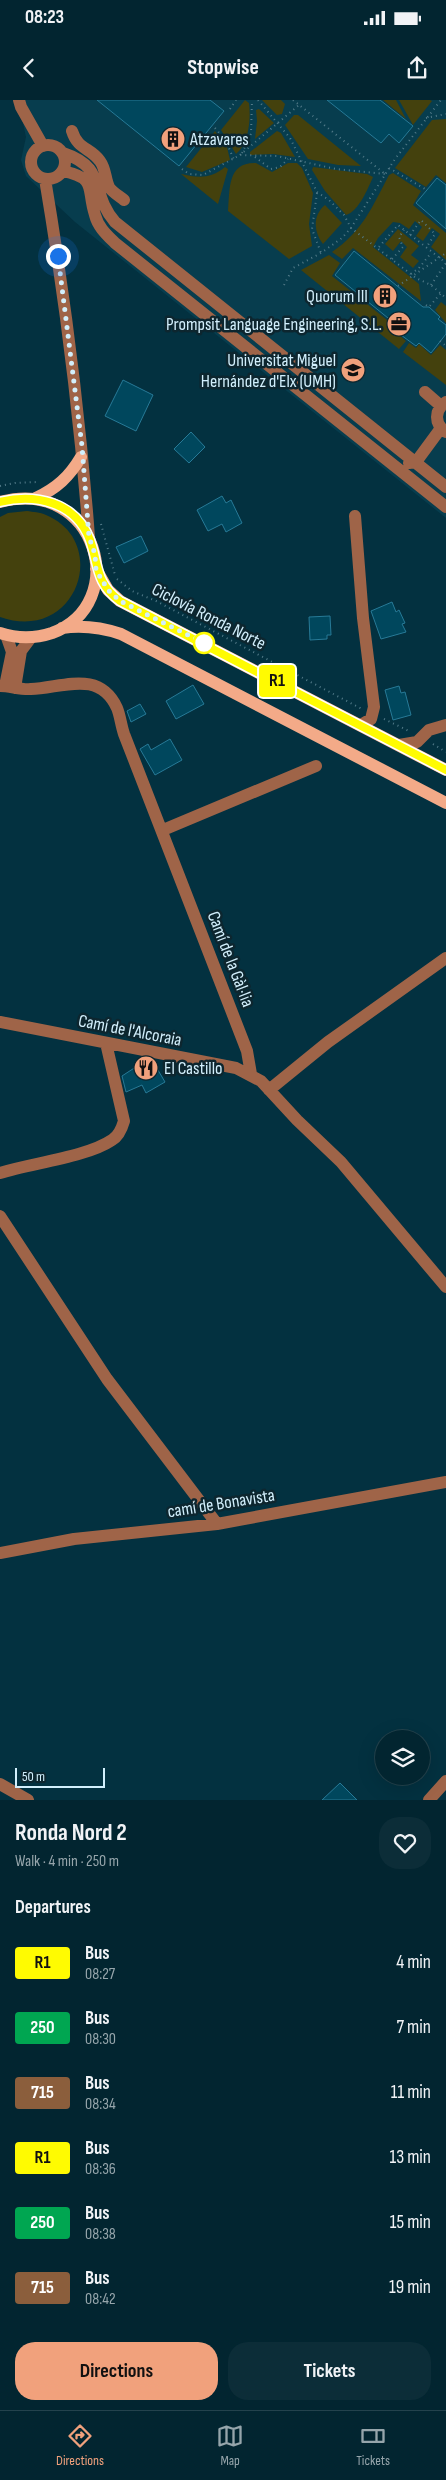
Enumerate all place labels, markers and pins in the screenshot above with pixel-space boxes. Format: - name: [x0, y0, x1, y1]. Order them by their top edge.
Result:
- building icon: Atzavares: [160, 126, 186, 152]
- place label: Atzavares: [189, 129, 249, 150]
- building icon: Quorum III: [372, 283, 398, 309]
- place label: Quorum III: [306, 286, 368, 307]
- office icon: Prompsit Language Engineering, S.L.: [386, 311, 412, 337]
- place label: Prompsit Language Engineering, S.L.: [166, 314, 382, 335]
- place label: Universitat Miguel Hernández d'Elx (UMH): [201, 350, 336, 392]
- school or university icon: Universitat Miguel Hernández d'Elx (UMH): [340, 357, 366, 383]
- unlabelled marker: [193, 632, 215, 654]
- restaurant icon: El Castillo: [133, 1055, 159, 1081]
- place label: El Castillo: [164, 1058, 222, 1079]

